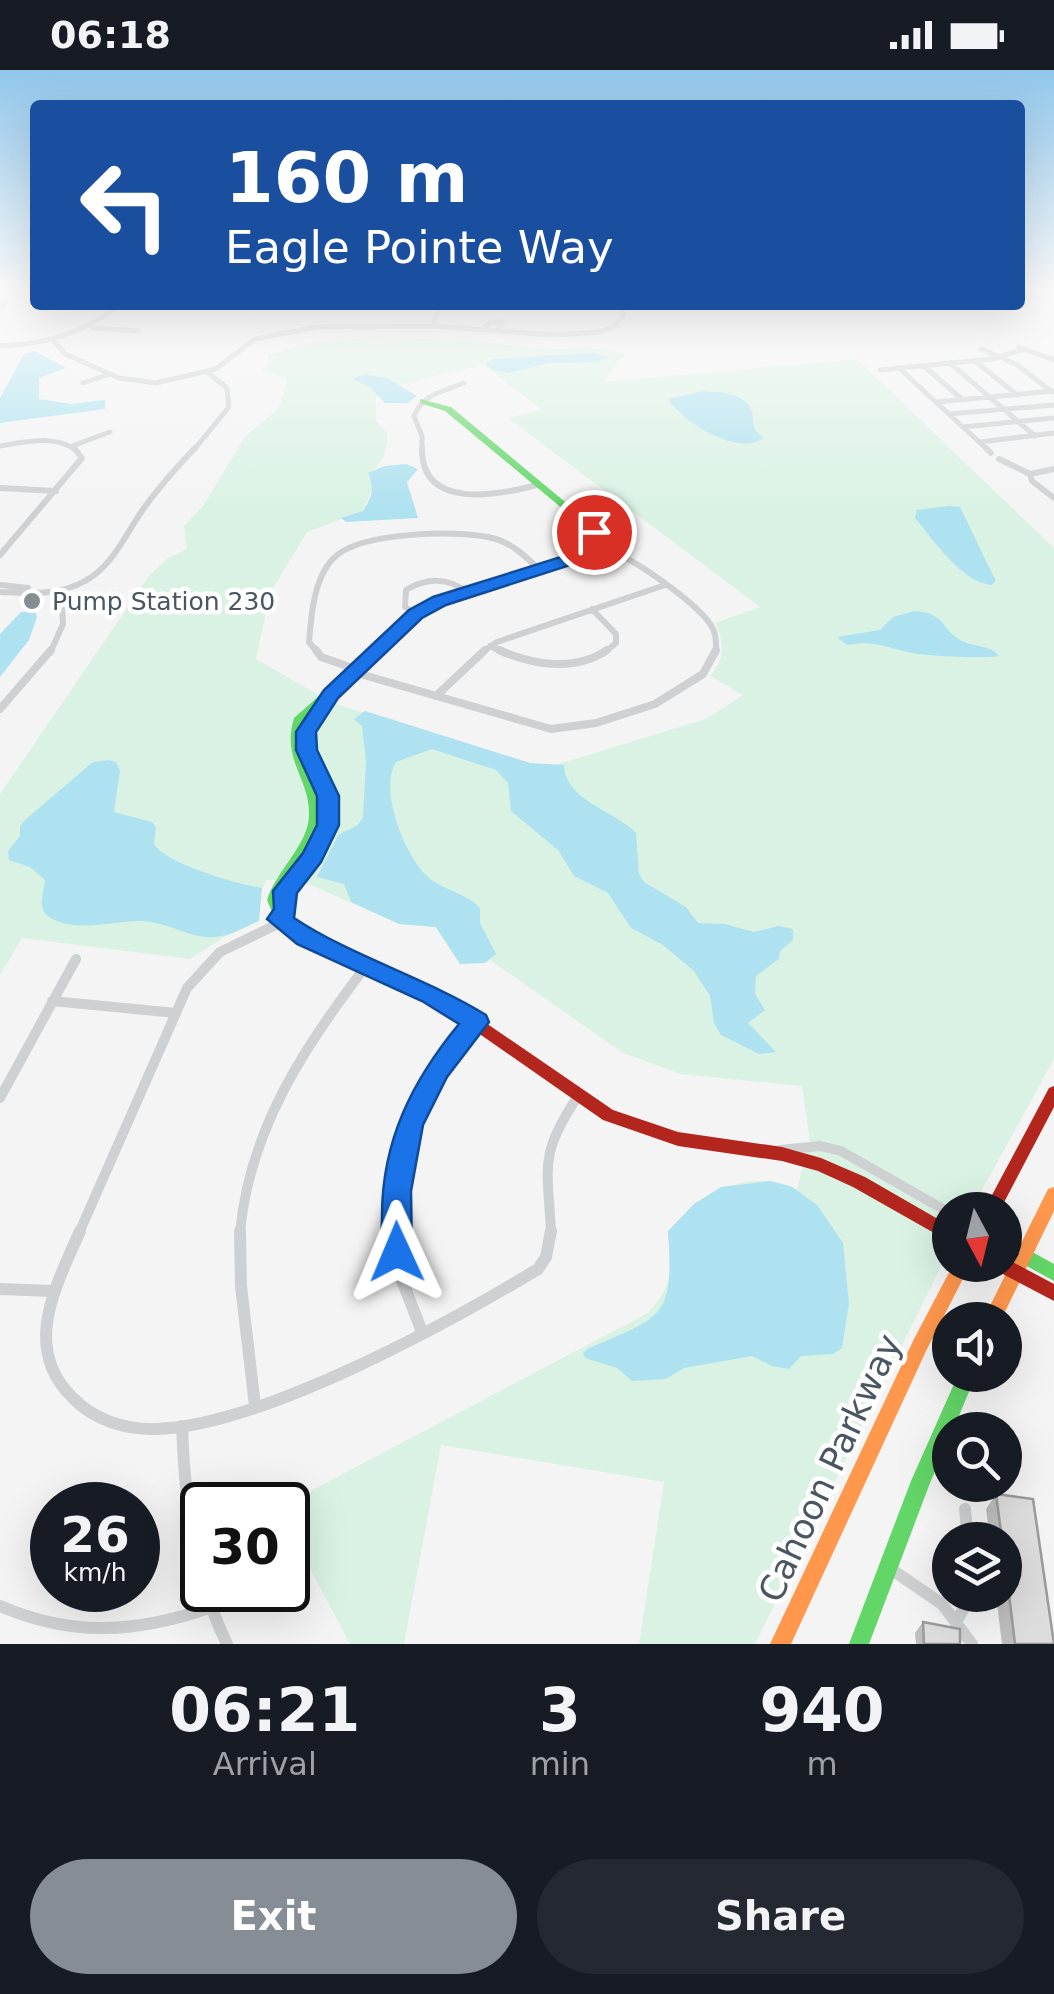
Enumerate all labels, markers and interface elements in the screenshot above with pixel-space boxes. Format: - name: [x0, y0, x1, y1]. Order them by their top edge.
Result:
- text: 06:18: [50, 13, 171, 57]
- text: 160 m: [225, 137, 468, 219]
- icon: left: [60, 140, 190, 270]
- text: Eagle Pointe Way: [225, 221, 614, 274]
- pin: [552, 490, 637, 575]
- icon: arrive: [567, 505, 622, 560]
- place label: Pump Station 230: [52, 587, 275, 616]
- marker: Pump Station 230: [21, 590, 43, 612]
- north arrow: [932, 1192, 1022, 1282]
- map controls: [932, 1192, 1022, 1612]
- position arrow: [345, 1200, 449, 1304]
- button: sound: [932, 1302, 1022, 1392]
- street label: Cahoon Parkway: [750, 1328, 910, 1608]
- button: search: [932, 1412, 1022, 1502]
- speed limit sign: 30: [180, 1482, 310, 1612]
- text: 26: [60, 1506, 130, 1564]
- button: layers: [932, 1522, 1022, 1612]
- text: km/h: [63, 1558, 127, 1587]
- text: 06:21: [169, 1675, 360, 1745]
- text: 3: [539, 1675, 581, 1745]
- text: 940: [759, 1675, 885, 1745]
- text: Arrival: [213, 1745, 317, 1783]
- text: min: [530, 1745, 590, 1783]
- text: m: [806, 1745, 838, 1783]
- button: Exit: [30, 1859, 517, 1974]
- button: Share: [537, 1859, 1024, 1974]

